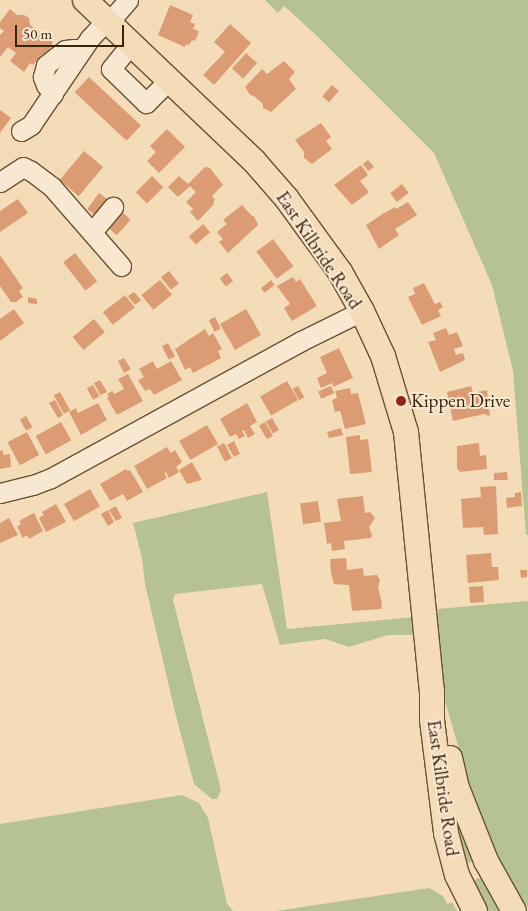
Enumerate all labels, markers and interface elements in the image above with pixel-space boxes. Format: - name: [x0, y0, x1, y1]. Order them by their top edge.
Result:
- scale bar: [18, 15, 126, 47]
- text: 50 m: [23, 24, 52, 43]
- street label: East Kilbride Road: [271, 187, 367, 313]
- place label: Kippen Drive: [411, 390, 510, 412]
- marker: Kippen Drive: [395, 395, 407, 407]
- street label: East Kilbride Road: [422, 718, 464, 858]

